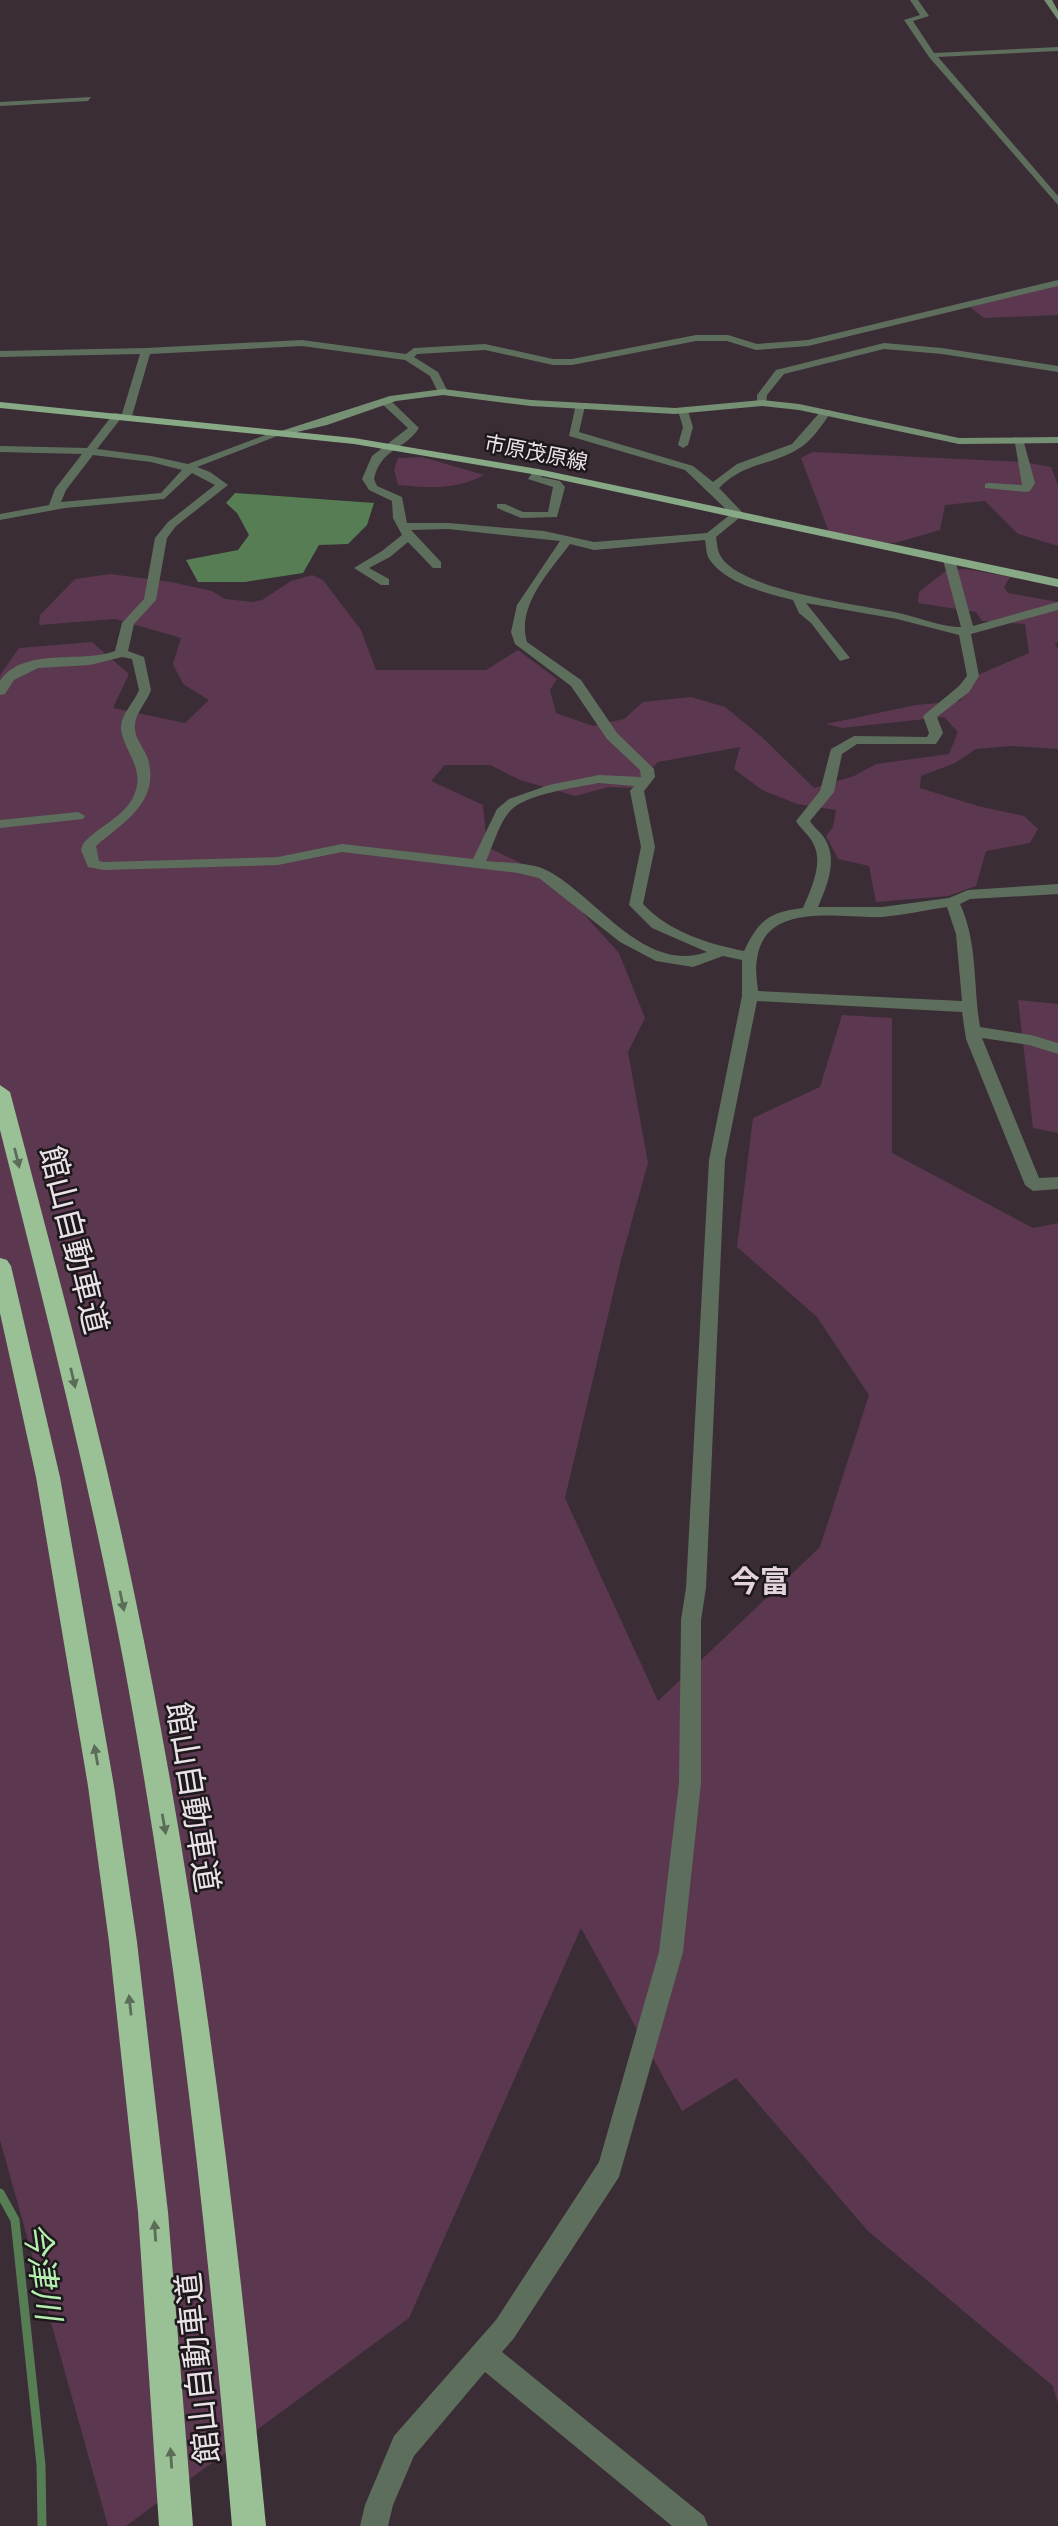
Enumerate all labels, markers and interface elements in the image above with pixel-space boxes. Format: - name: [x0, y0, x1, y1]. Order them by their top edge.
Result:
- street label: 市原茂原線: [482, 430, 590, 476]
- street label: 館山自動車道: [31, 1142, 116, 1338]
- one-way arrow: [12, 1147, 23, 1169]
- one-way arrow: [68, 1367, 79, 1389]
- district label: 今富: [730, 1564, 790, 1601]
- one-way arrow: [116, 1590, 127, 1612]
- street label: 館山自動車道: [158, 1699, 227, 1895]
- one-way arrow: [90, 1744, 101, 1766]
- one-way arrow: [159, 1813, 170, 1835]
- one-way arrow: [125, 1994, 136, 2016]
- water label: 今津川: [14, 2219, 69, 2326]
- one-way arrow: [149, 2220, 160, 2242]
- street label: 館山自動車道: [169, 2270, 228, 2465]
- one-way arrow: [165, 2447, 176, 2469]

